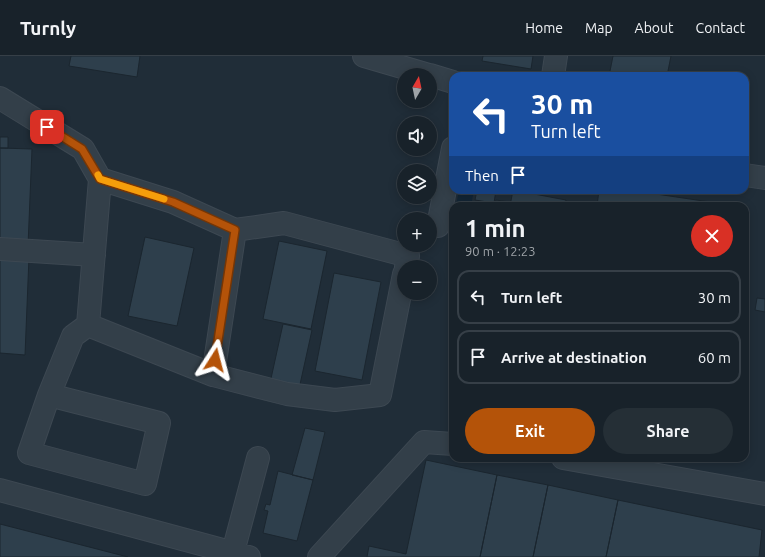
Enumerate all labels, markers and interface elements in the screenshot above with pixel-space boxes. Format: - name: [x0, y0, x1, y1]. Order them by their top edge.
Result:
- text: Turnly: [20, 17, 76, 39]
- text: Home: [525, 20, 563, 36]
- text: Map: [585, 20, 613, 36]
- text: About: [635, 20, 674, 36]
- text: Contact: [696, 20, 745, 36]
- north arrow: [397, 68, 437, 108]
- map controls: [397, 68, 437, 300]
- icon: left: [465, 88, 517, 140]
- text: 30 m: [531, 88, 593, 119]
- pin: [30, 110, 64, 144]
- icon: arrive: [36, 116, 58, 138]
- button: sound: [397, 116, 437, 156]
- text: Turn left: [531, 121, 601, 141]
- button: layers: [397, 164, 437, 204]
- icon: arrive: [507, 164, 529, 186]
- text: Then: [465, 167, 499, 184]
- button: +: [397, 212, 437, 252]
- text: 1 min: [465, 215, 526, 242]
- button: close: [691, 215, 733, 257]
- text: 90 m · 12:23: [465, 244, 536, 258]
- button: −: [397, 260, 437, 300]
- icon: left: [467, 286, 489, 308]
- text: Turn left: [501, 289, 562, 306]
- text: 30 m: [698, 289, 731, 306]
- position arrow: [194, 339, 236, 381]
- icon: arrive: [467, 346, 489, 368]
- text: Arrive at destination: [501, 349, 647, 366]
- text: 60 m: [698, 349, 731, 366]
- button: Exit: [465, 408, 595, 454]
- button: Share: [603, 408, 733, 454]

